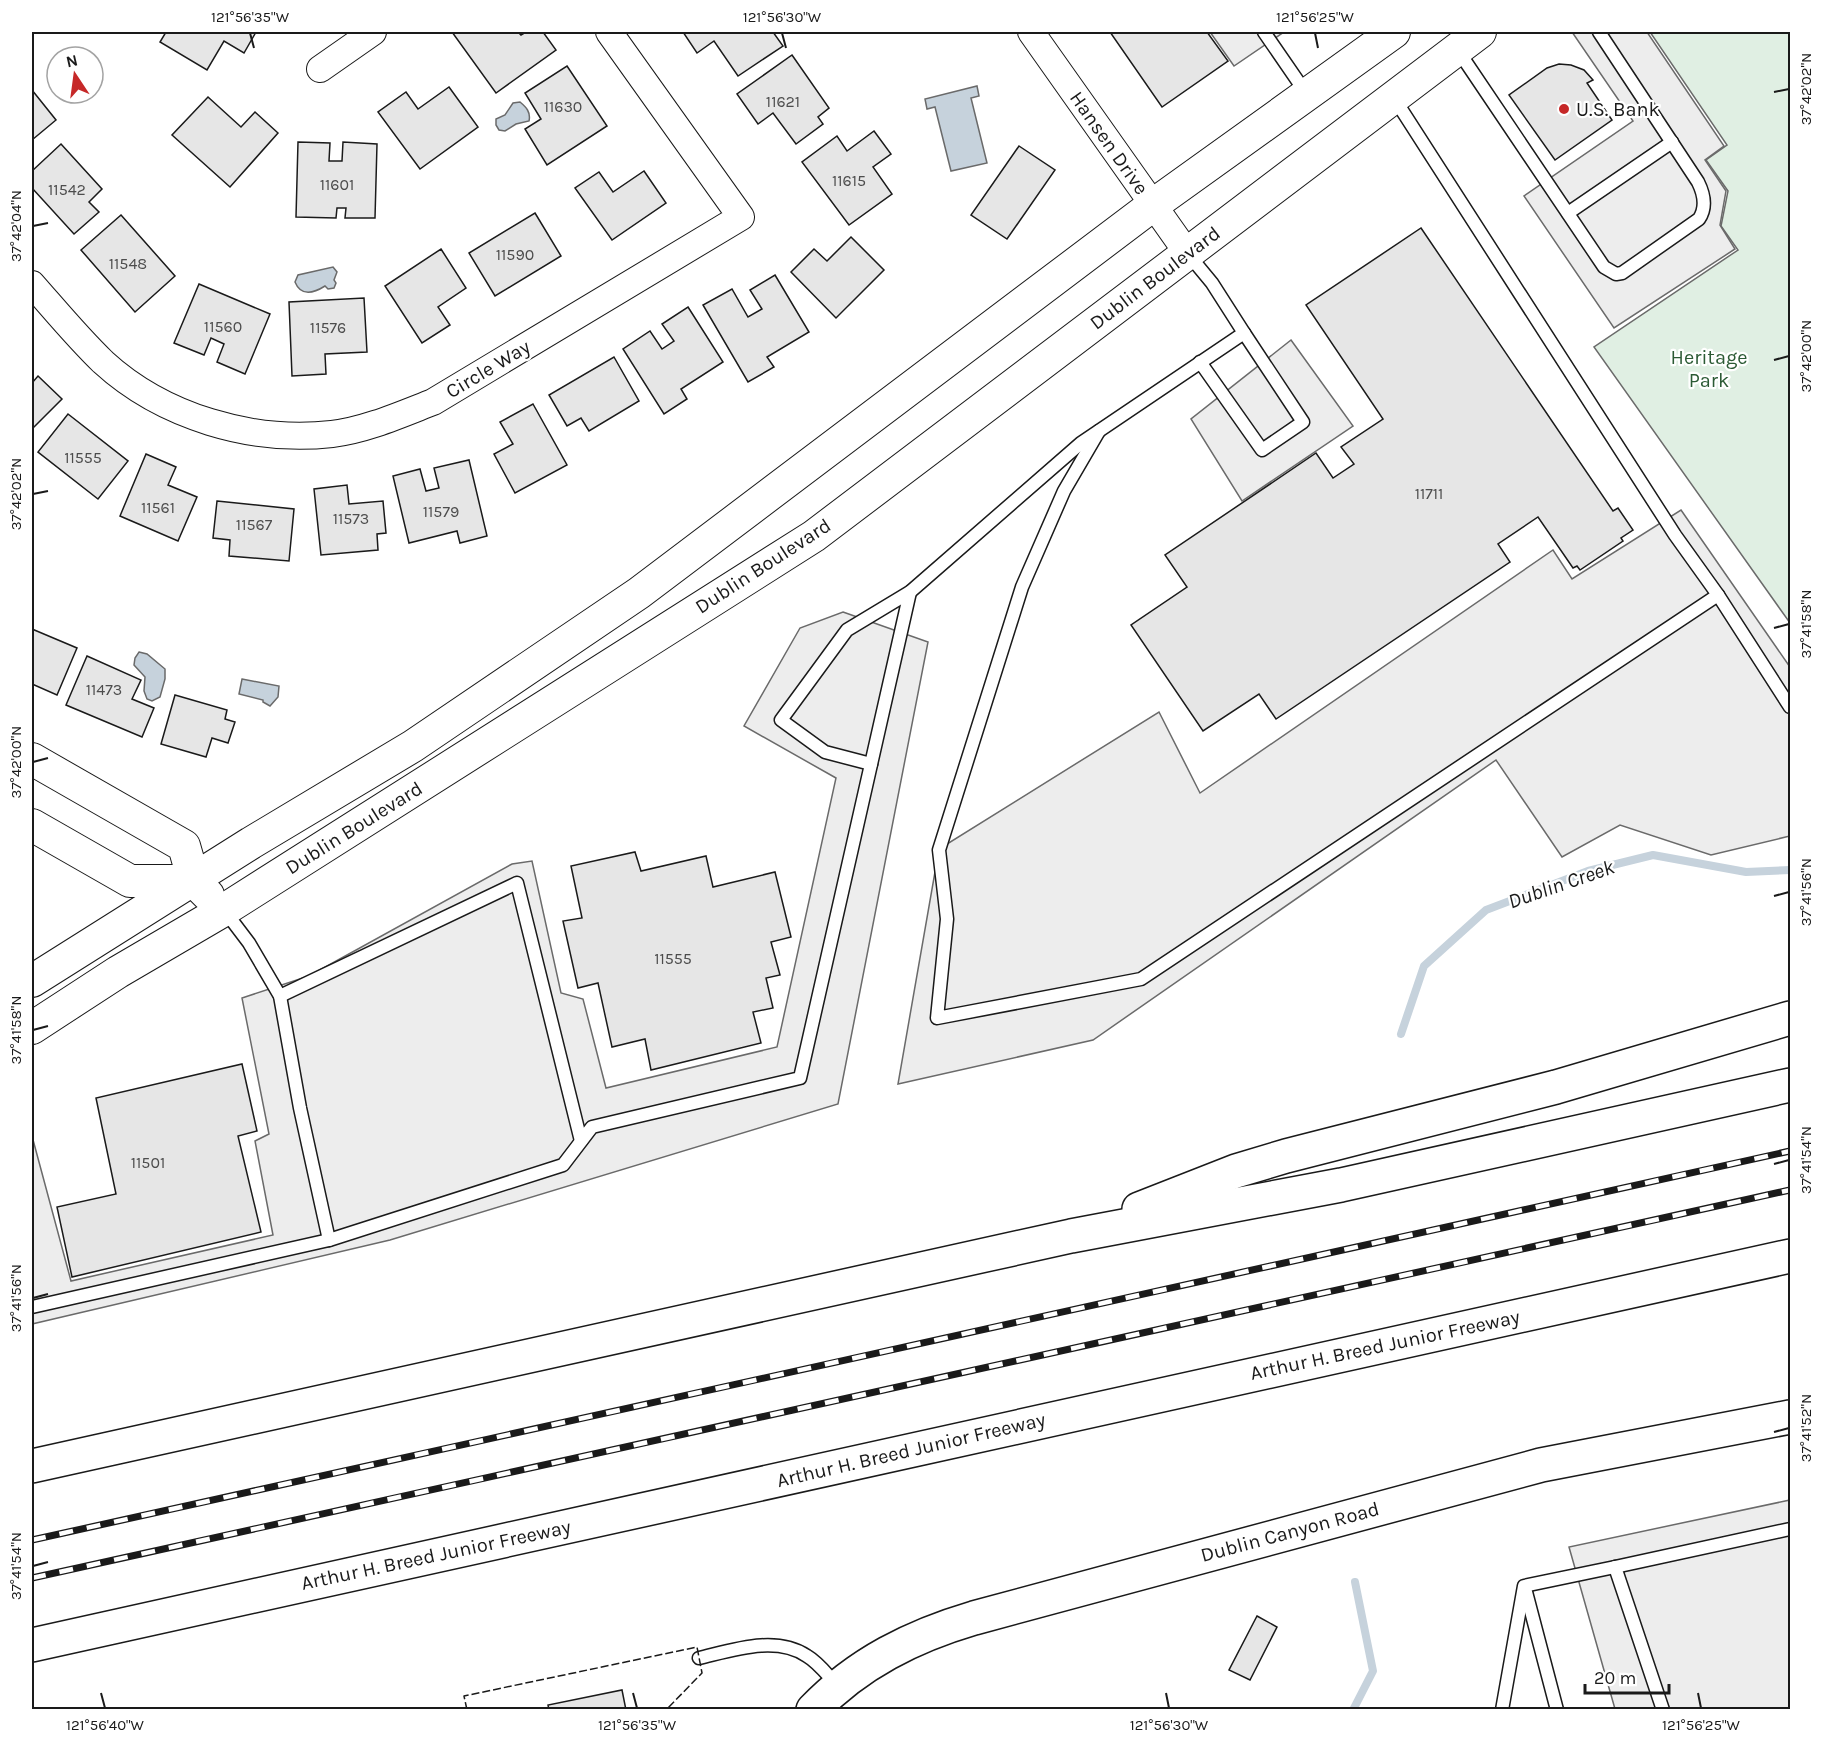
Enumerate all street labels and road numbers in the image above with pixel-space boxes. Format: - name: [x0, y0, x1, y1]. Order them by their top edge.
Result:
- street label: Hansen Drive: [1065, 87, 1153, 199]
- street label: Dublin Boulevard: [1085, 222, 1225, 334]
- street label: Circle Way: [442, 335, 534, 403]
- street label: Dublin Boulevard: [691, 514, 835, 618]
- street label: Dublin Boulevard: [281, 777, 427, 879]
- street label: Arthur H. Breed Junior Freeway: [1248, 1305, 1522, 1385]
- street label: Arthur H. Breed Junior Freeway: [774, 1408, 1048, 1492]
- street label: Dublin Canyon Road: [1198, 1497, 1382, 1567]
- street label: Arthur H. Breed Junior Freeway: [299, 1515, 573, 1595]

